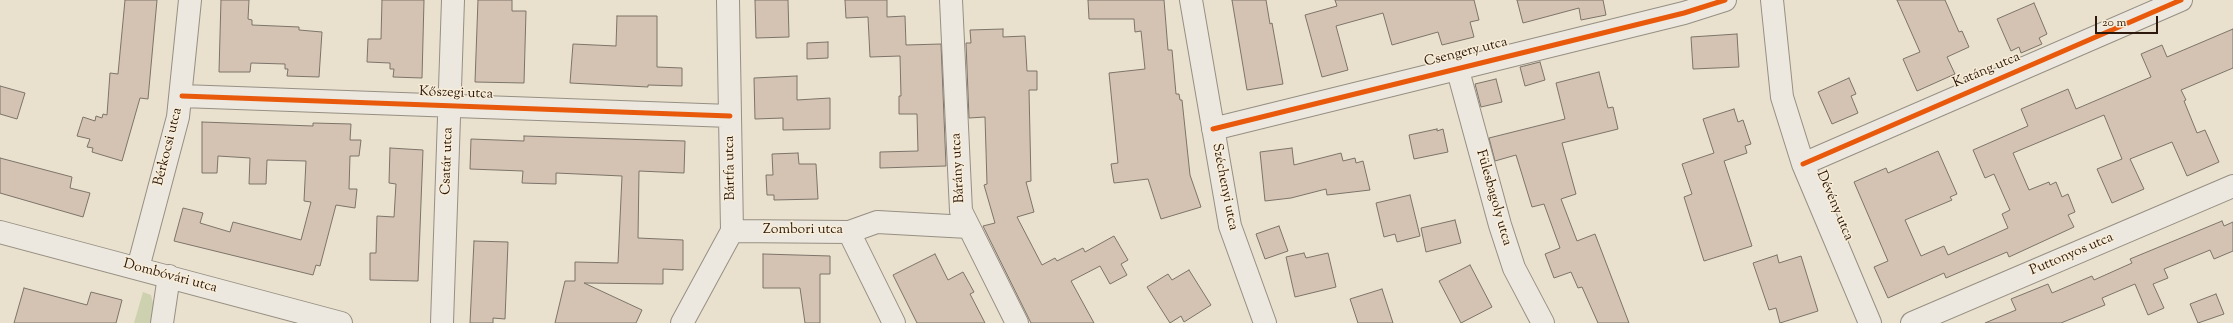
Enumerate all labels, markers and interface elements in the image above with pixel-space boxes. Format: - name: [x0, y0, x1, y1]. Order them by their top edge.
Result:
- scale bar: [2097, 8, 2160, 34]
- text: 20 m: [2102, 14, 2126, 32]
- street label: Csengery utca: [1423, 35, 1509, 71]
- street label: Katáng utca: [1951, 49, 2023, 93]
- street label: Kőszegi utca: [419, 84, 493, 104]
- street label: Bérkocsi utca: [151, 106, 187, 188]
- street label: Csatár utca: [438, 127, 458, 195]
- street label: Bárány utca: [949, 132, 969, 204]
- street label: Bártfa utca: [722, 135, 740, 201]
- street label: Széchenyi utca: [1207, 142, 1241, 232]
- street label: Fülesbagoly utca: [1471, 148, 1515, 248]
- street label: Dévény utca: [1812, 169, 1856, 243]
- street label: Zombori utca: [763, 223, 843, 239]
- street label: Puttonyos utca: [2028, 230, 2116, 280]
- street label: Dombóvári utca: [121, 256, 219, 298]

